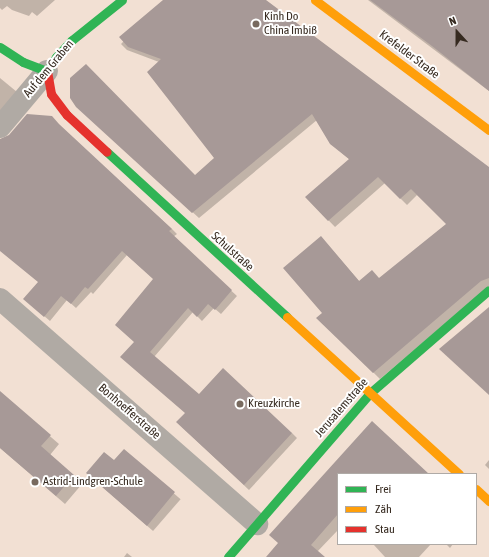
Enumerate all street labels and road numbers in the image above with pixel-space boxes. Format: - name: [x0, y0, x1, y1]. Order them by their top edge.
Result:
- street label: Krefelder Straße: [376, 28, 442, 82]
- street label: Auf dem Graben: [21, 37, 77, 101]
- street label: Schulstraße: [208, 229, 256, 275]
- street label: Jerusalemstraße: [313, 376, 371, 440]
- street label: Bonhoefferstraße: [95, 381, 163, 443]

